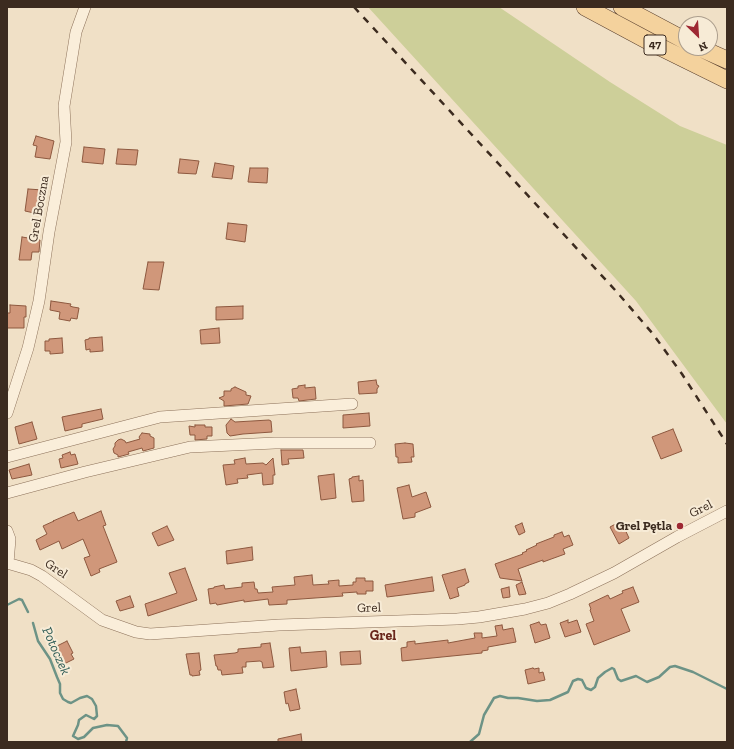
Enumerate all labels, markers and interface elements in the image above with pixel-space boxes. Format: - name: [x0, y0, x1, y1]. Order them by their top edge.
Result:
- north arrow: [678, 16, 718, 56]
- road number: 47: [644, 35, 666, 55]
- text: N: [696, 39, 709, 54]
- street label: Grel Boczna: [25, 175, 53, 243]
- street label: Grel: [687, 497, 715, 521]
- place label: Grel Pętla: [616, 518, 672, 534]
- marker: Grel Pętla: [675, 521, 685, 531]
- street label: Grel: [42, 556, 70, 582]
- street label: Grel: [357, 600, 381, 616]
- water label: Potoczek: [38, 624, 74, 678]
- district label: Grel: [370, 628, 396, 644]

